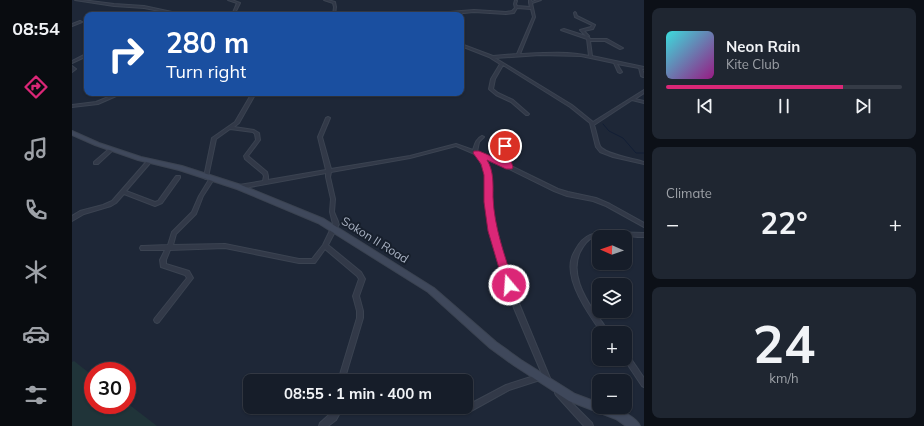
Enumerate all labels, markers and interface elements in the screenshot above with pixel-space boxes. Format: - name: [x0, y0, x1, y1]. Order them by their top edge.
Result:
- text: 08:54: [12, 17, 60, 40]
- text: 280 m: [166, 25, 249, 60]
- icon: right: [100, 28, 152, 80]
- text: Neon Rain: [726, 37, 800, 56]
- text: Kite Club: [726, 56, 780, 72]
- text: Turn right: [166, 60, 246, 83]
- icon: directions: [22, 73, 50, 101]
- icon: previous: [694, 95, 716, 117]
- icon: pause: [773, 95, 795, 117]
- icon: next: [852, 95, 874, 117]
- pin: [488, 129, 522, 163]
- icon: music: [22, 135, 50, 163]
- icon: arrive: [494, 135, 516, 157]
- text: Climate: [666, 185, 712, 201]
- icon: phone: [22, 196, 50, 224]
- text: 22°: [760, 204, 808, 242]
- text: −: [666, 210, 679, 238]
- text: +: [889, 210, 902, 238]
- street label: Sokon II Road: [339, 213, 412, 266]
- north arrow: [592, 230, 632, 270]
- map controls: [592, 230, 632, 414]
- icon: climate: [22, 258, 50, 286]
- position arrow: [488, 264, 530, 306]
- button: layers: [592, 278, 632, 318]
- text: 24: [753, 311, 815, 376]
- icon: car: [22, 320, 50, 348]
- button: +: [592, 326, 632, 366]
- speed limit sign: 30: [84, 362, 136, 414]
- text: km/h: [769, 370, 799, 386]
- button: −: [592, 374, 632, 414]
- icon: filters: [22, 381, 50, 409]
- text: 08:55 · 1 min · 400 m: [284, 384, 432, 403]

